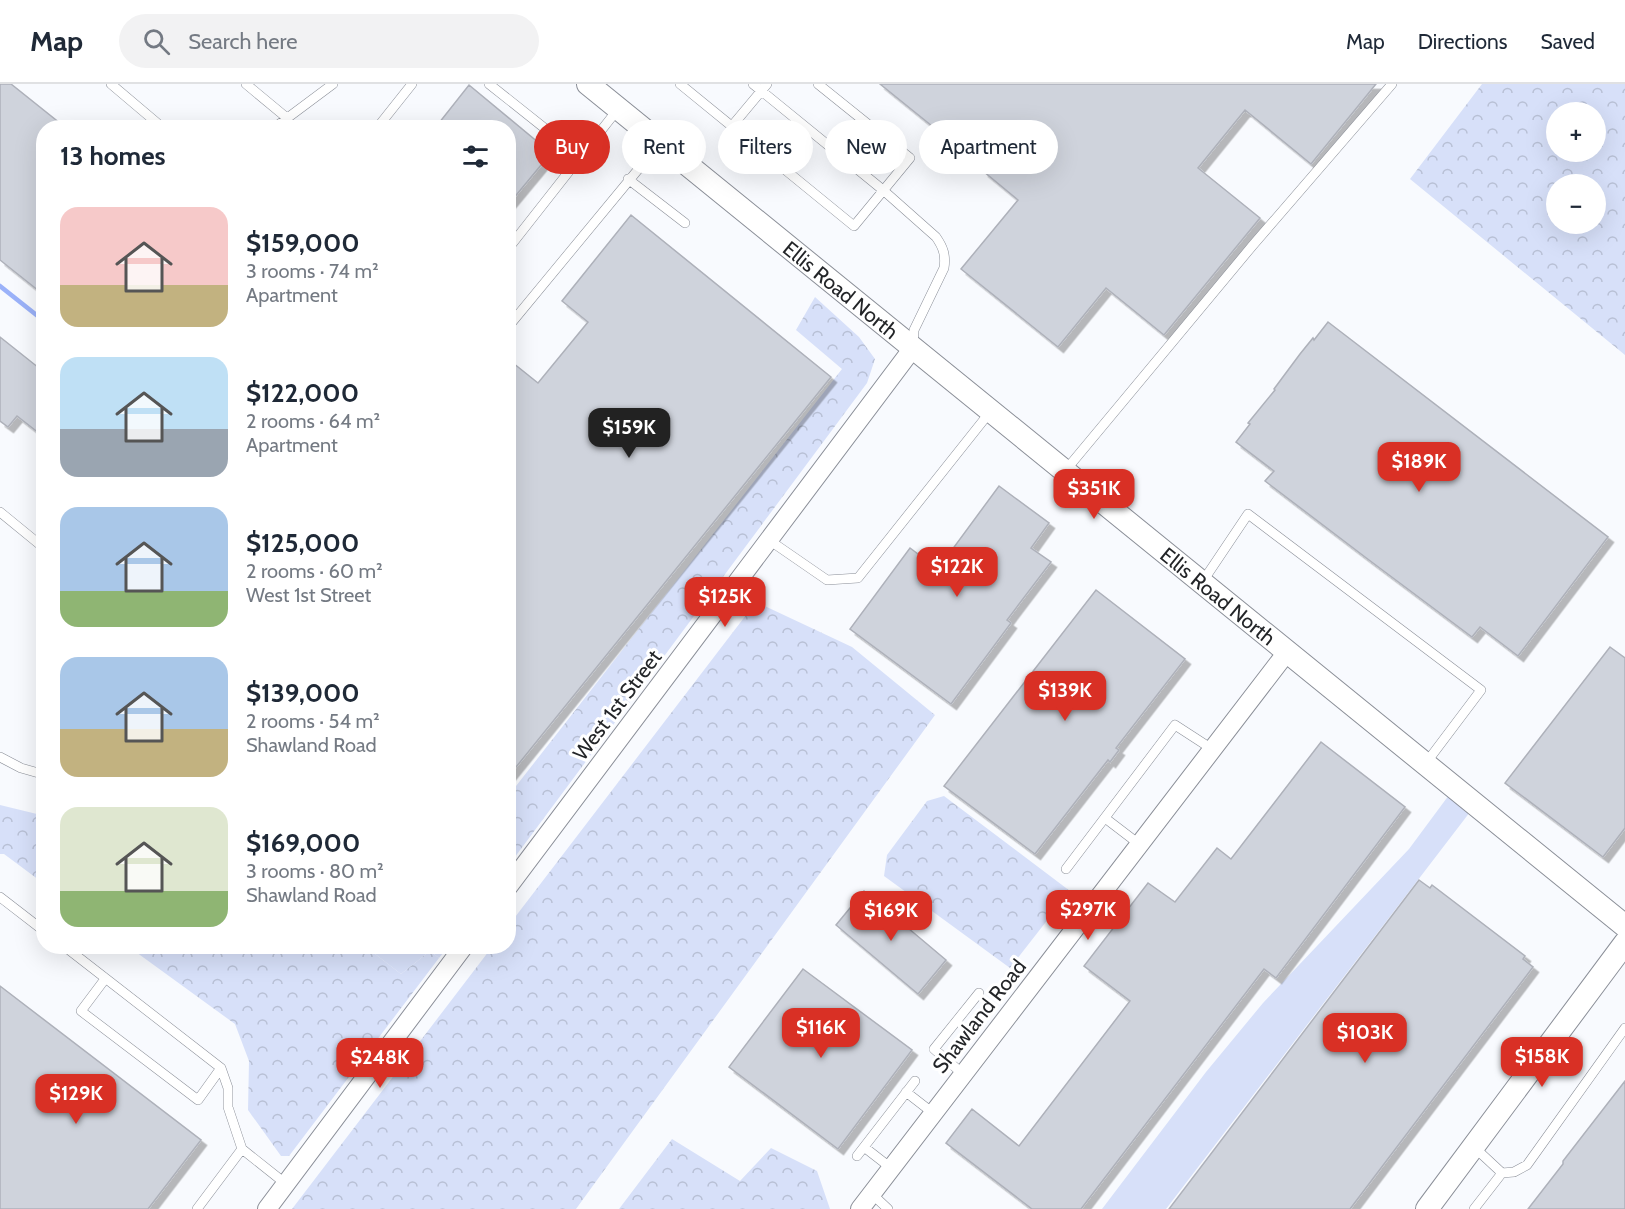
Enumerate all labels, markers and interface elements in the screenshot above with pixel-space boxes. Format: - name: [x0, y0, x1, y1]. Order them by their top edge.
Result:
- search box: [119, 14, 539, 68]
- text: Map: [30, 24, 83, 58]
- icon: search: [140, 25, 173, 58]
- text: Search here: [188, 28, 297, 55]
- text: Map: [1346, 29, 1385, 54]
- text: Directions: [1418, 29, 1507, 54]
- text: Saved: [1540, 29, 1595, 54]
- map controls: [1546, 102, 1606, 234]
- button: +: [1546, 102, 1606, 162]
- chip: Buy: [534, 120, 610, 174]
- chip: Rent: [622, 120, 706, 174]
- chip: Filters: [718, 120, 813, 174]
- chip: New: [825, 120, 907, 174]
- chip: Apartment: [919, 120, 1058, 174]
- text: 13 homes: [60, 140, 166, 172]
- icon: filters: [459, 140, 492, 173]
- button: −: [1546, 174, 1606, 234]
- text: $159,000: [246, 227, 360, 259]
- icon: home: [108, 231, 180, 303]
- street label: Ellis Road North: [778, 235, 904, 344]
- text: 3 rooms · 74 m²: [246, 259, 379, 283]
- text: Apartment: [246, 283, 338, 307]
- text: $122,000: [246, 377, 359, 409]
- icon: home: [108, 381, 180, 453]
- pin: $159K: [587, 408, 671, 459]
- text: 2 rooms · 64 m²: [246, 409, 380, 433]
- text: $159K: [602, 415, 656, 439]
- text: Apartment: [246, 433, 338, 457]
- pin: $189K: [1377, 442, 1461, 493]
- text: $189K: [1392, 449, 1446, 473]
- pin: $351K: [1052, 469, 1136, 520]
- text: $351K: [1067, 476, 1121, 500]
- text: $125,000: [246, 527, 359, 559]
- icon: home: [108, 531, 180, 603]
- street label: Ellis Road North: [1156, 542, 1281, 650]
- pin: $122K: [915, 547, 999, 598]
- text: $122K: [931, 554, 983, 578]
- text: 2 rooms · 60 m²: [246, 559, 383, 583]
- pin: $125K: [683, 577, 767, 628]
- text: West 1st Street: [246, 583, 371, 607]
- text: $125K: [699, 584, 751, 608]
- street label: West 1st Street: [567, 645, 667, 765]
- pin: $139K: [1023, 671, 1107, 722]
- text: $139,000: [246, 677, 360, 709]
- text: $139K: [1038, 678, 1092, 702]
- icon: home: [108, 681, 180, 753]
- text: 2 rooms · 54 m²: [246, 709, 380, 733]
- text: Shawland Road: [246, 733, 377, 757]
- text: $169,000: [246, 827, 360, 859]
- icon: home: [108, 831, 180, 903]
- text: 3 rooms · 80 m²: [246, 859, 384, 883]
- text: Shawland Road: [246, 883, 377, 907]
- pin: $297K: [1046, 890, 1130, 941]
- pin: $169K: [849, 891, 933, 942]
- text: $297K: [1060, 897, 1116, 921]
- text: $169K: [864, 898, 918, 922]
- street label: Shawland Road: [927, 954, 1031, 1078]
- pin: $116K: [779, 1008, 863, 1059]
- pin: $103K: [1323, 1013, 1407, 1064]
- text: $116K: [796, 1015, 846, 1039]
- text: $103K: [1337, 1020, 1393, 1044]
- pin: $158K: [1500, 1037, 1584, 1088]
- pin: $248K: [338, 1038, 422, 1089]
- text: $158K: [1515, 1044, 1569, 1068]
- text: $248K: [350, 1045, 410, 1069]
- pin: $129K: [34, 1074, 118, 1125]
- text: $129K: [49, 1081, 103, 1105]

